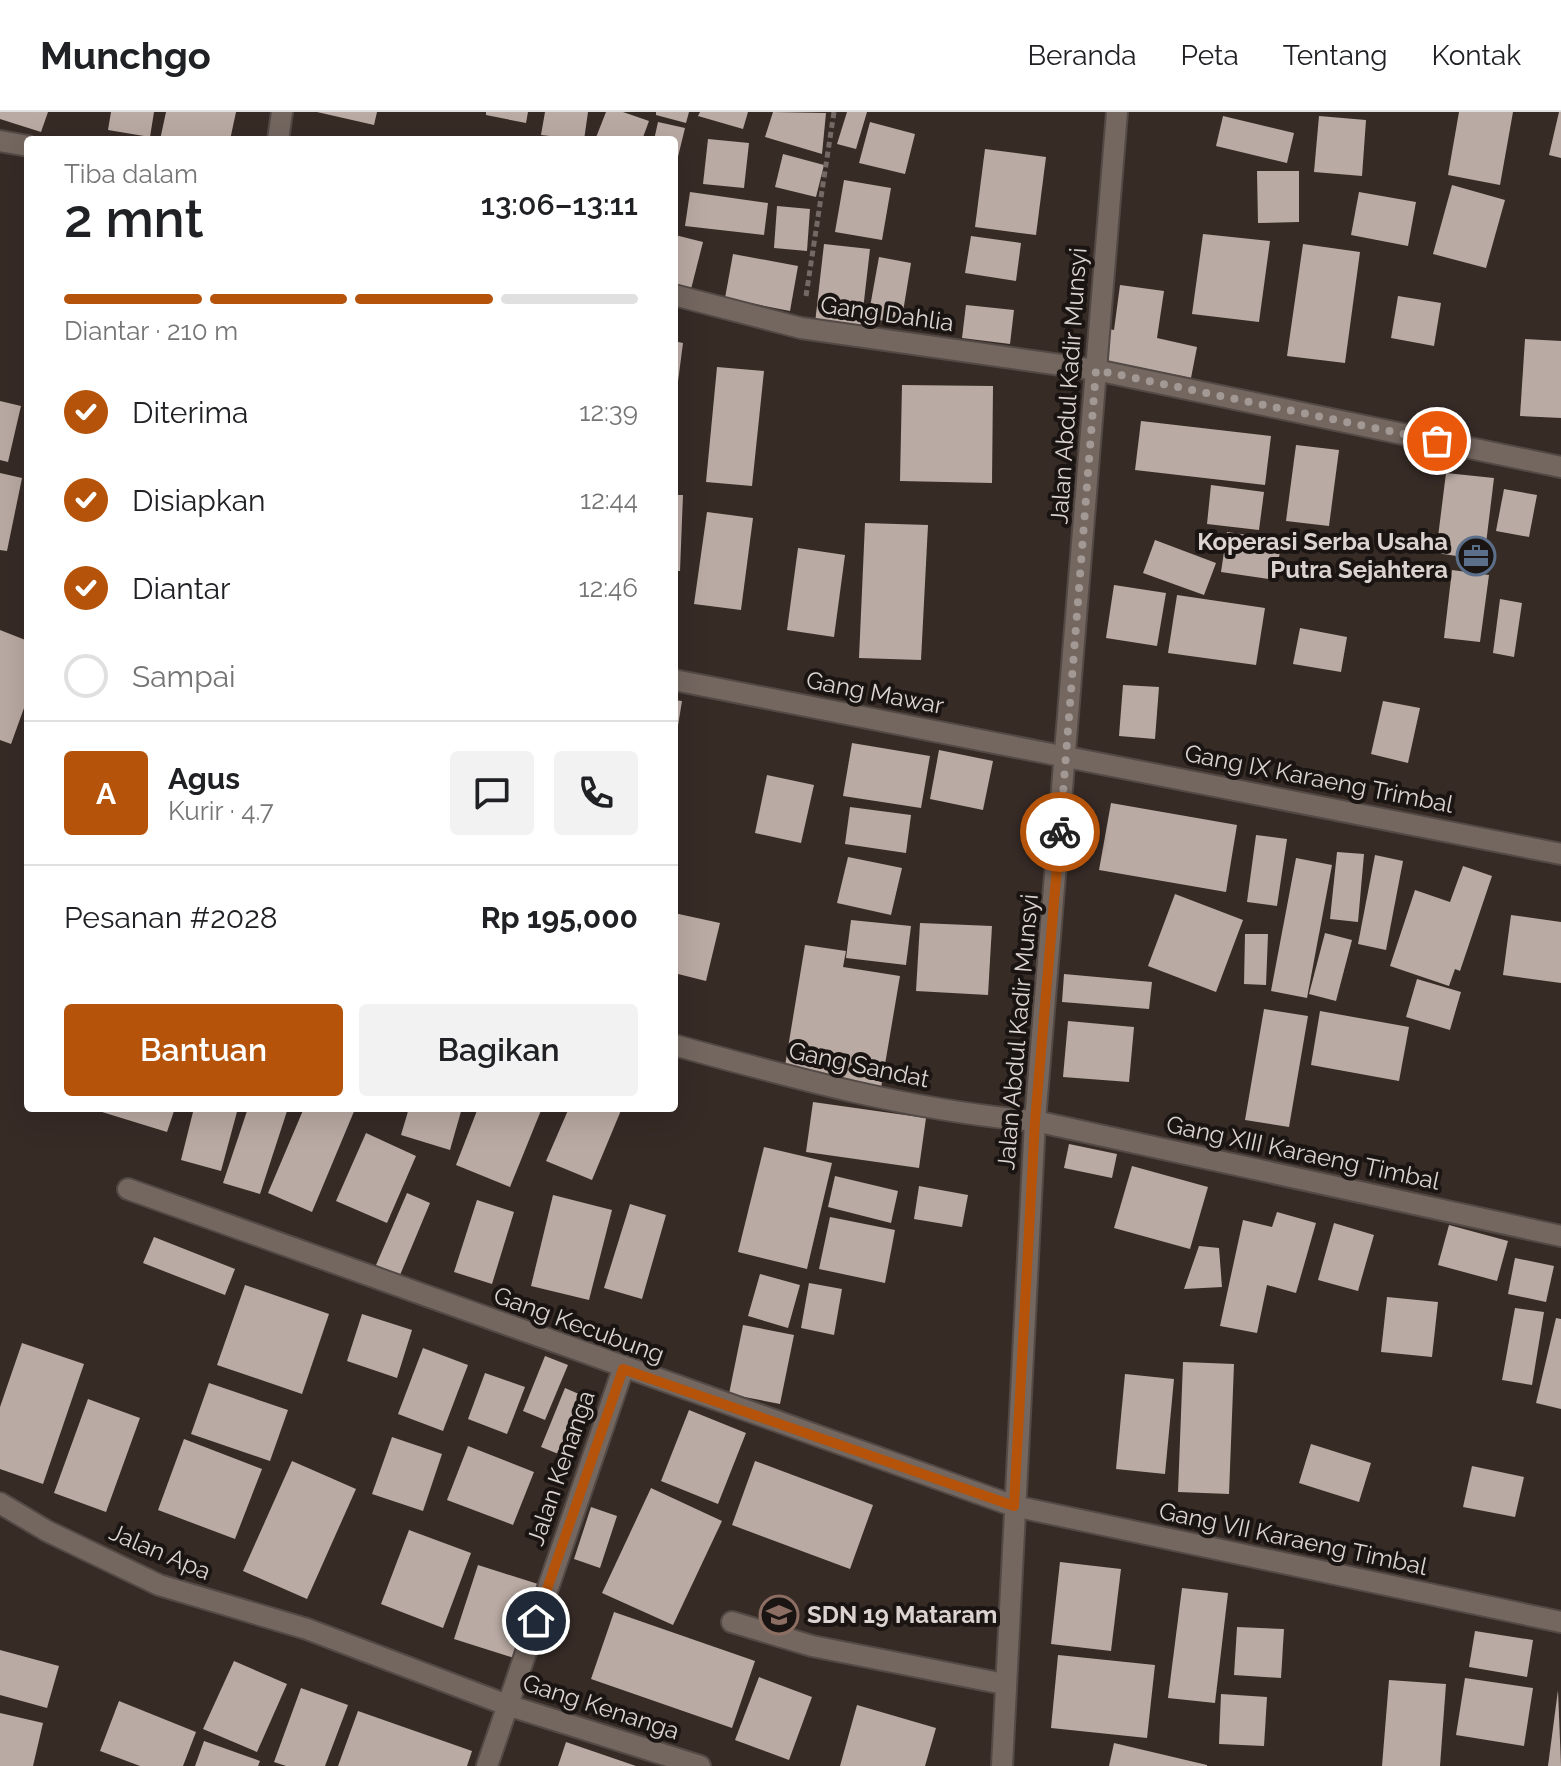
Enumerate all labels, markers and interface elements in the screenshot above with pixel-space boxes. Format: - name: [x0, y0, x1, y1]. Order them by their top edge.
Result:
- text: Munchgo: [40, 33, 211, 78]
- text: Beranda: [1027, 39, 1137, 72]
- text: Peta: [1181, 39, 1239, 72]
- text: Tentang: [1283, 39, 1388, 72]
- text: Kontak: [1432, 39, 1521, 72]
- text: Tiba dalam: [64, 159, 198, 189]
- text: 13:06–13:11: [481, 187, 638, 222]
- text: 2 mnt: [64, 188, 204, 249]
- street label: Jalan Abdul Kadir Munsyi: [1044, 247, 1093, 525]
- street label: Gang Dahlia: [819, 290, 956, 337]
- text: Diantar · 210 m: [64, 316, 238, 346]
- icon: check: [64, 390, 108, 434]
- text: Diterima: [132, 395, 248, 430]
- text: 12:39: [579, 397, 638, 427]
- pin: [1403, 407, 1471, 475]
- icon: bag: [1415, 419, 1459, 463]
- icon: check: [64, 478, 108, 522]
- text: Disiapkan: [132, 483, 266, 518]
- text: 12:44: [580, 485, 638, 515]
- place label: Koperasi Serba Usaha Putra Sejahtera: [1197, 527, 1448, 584]
- office icon: Koperasi Serba Usaha Putra Sejahtera: [1455, 535, 1497, 577]
- icon: check: [64, 566, 108, 610]
- text: Diantar: [132, 571, 231, 606]
- text: 12:46: [579, 573, 638, 603]
- text: Sampai: [132, 659, 236, 694]
- street label: Gang Mawar: [804, 665, 947, 720]
- street label: Gang IX Karaeng Trimbal: [1182, 738, 1456, 819]
- button: chat: [450, 751, 534, 835]
- button: phone: [554, 751, 638, 835]
- text: Agus: [168, 761, 240, 796]
- text: A: [96, 776, 116, 811]
- courier: [1020, 792, 1100, 872]
- text: Kurir · 4.7: [168, 796, 274, 826]
- icon: bike: [1038, 810, 1082, 854]
- street label: Jalan Abdul Kadir Munsyi: [991, 893, 1044, 1171]
- text: Pesanan #2028: [64, 900, 278, 935]
- text: Rp 195,000: [481, 900, 638, 935]
- button: Bantuan: [64, 1004, 343, 1096]
- button: Bagikan: [359, 1004, 638, 1096]
- street label: Gang Sandat: [786, 1035, 932, 1094]
- street label: Gang XIII Karaeng Timbal: [1164, 1109, 1443, 1196]
- street label: Gang Kecubung: [490, 1280, 668, 1369]
- street label: Jalan Kenanga: [520, 1387, 601, 1549]
- street label: Gang VII Karaeng Timbal: [1156, 1496, 1430, 1581]
- street label: Jalan Apa: [105, 1517, 215, 1586]
- pin: [502, 1587, 570, 1655]
- school or university icon: SDN 19 Mataram: [758, 1594, 800, 1636]
- icon: home: [514, 1599, 558, 1643]
- place label: SDN 19 Mataram: [807, 1600, 997, 1629]
- street label: Gang Kenanga: [519, 1668, 683, 1745]

